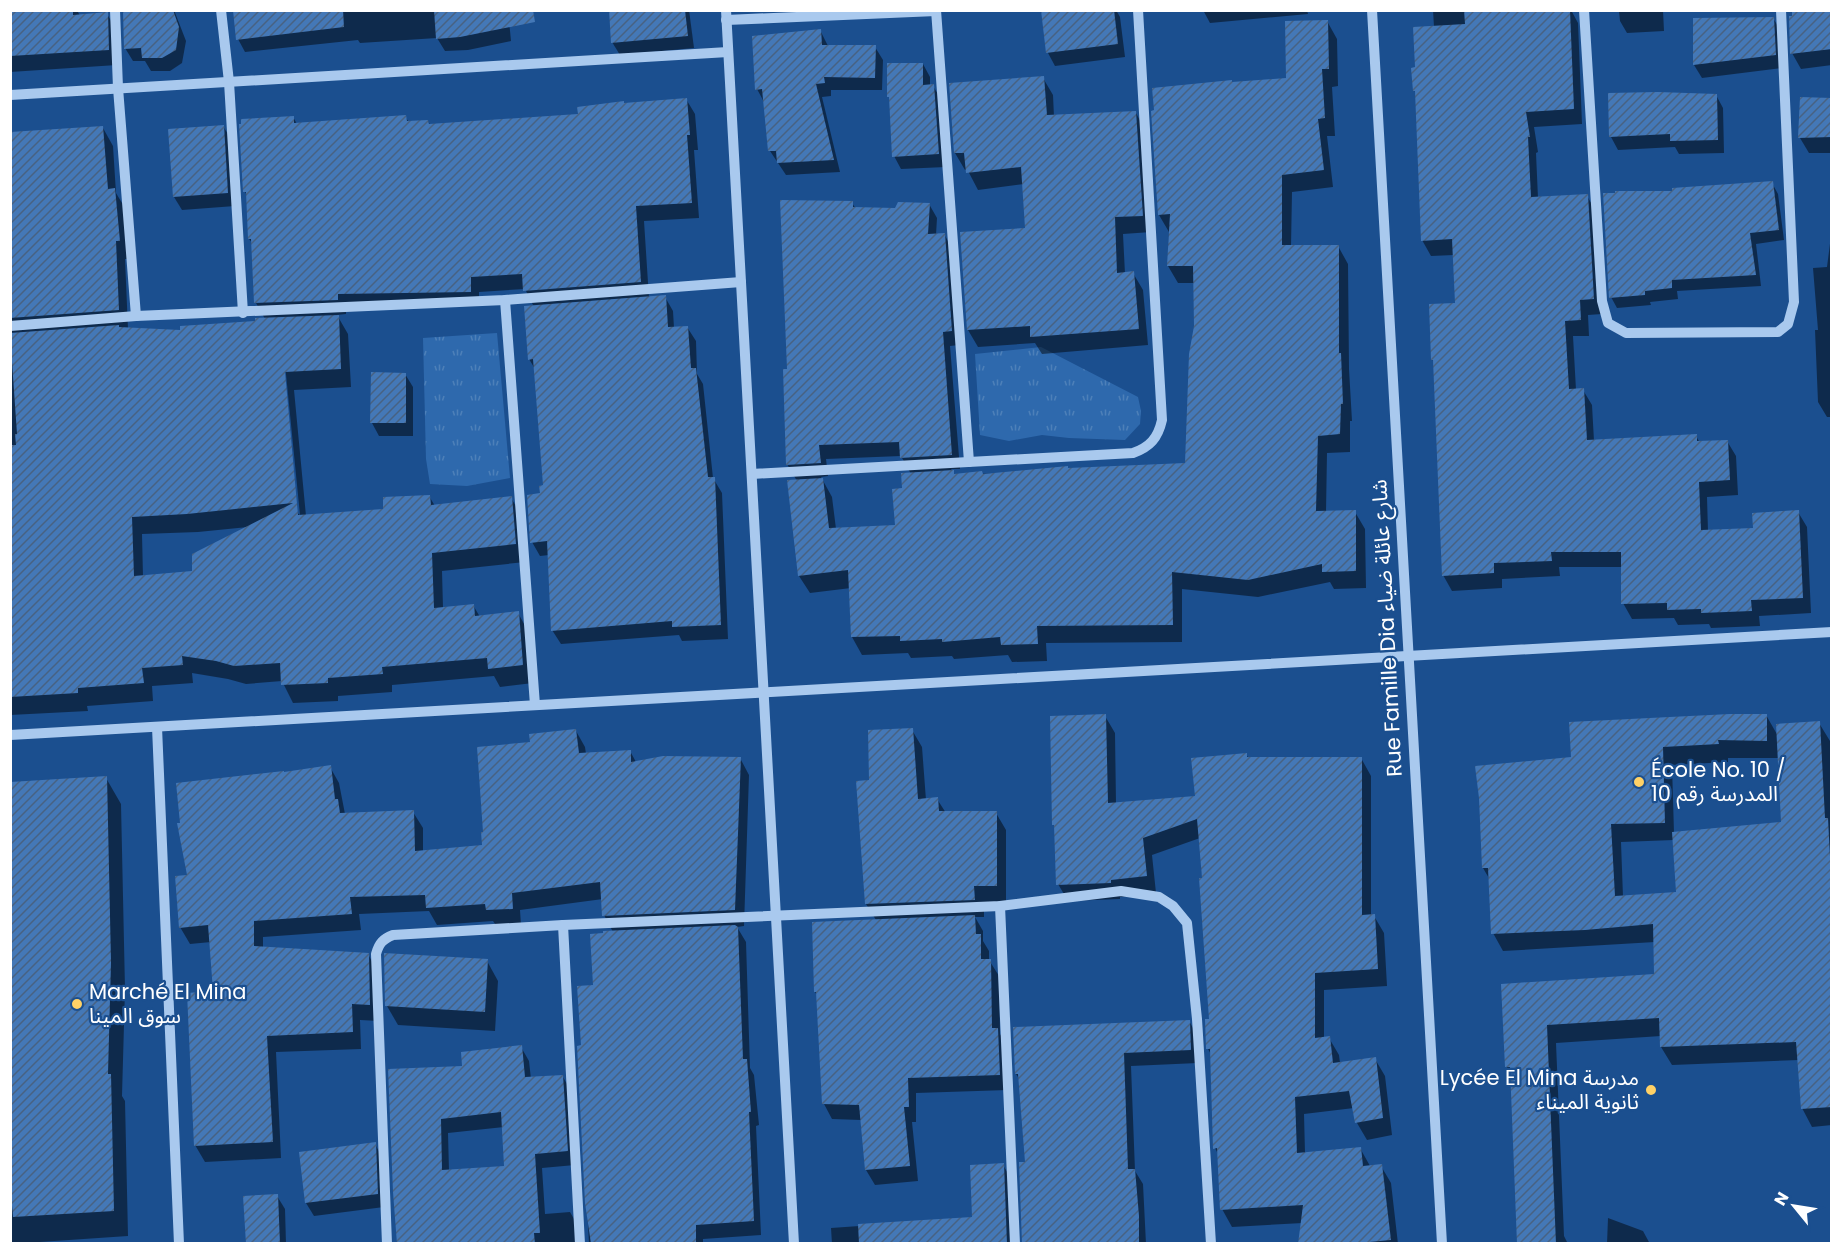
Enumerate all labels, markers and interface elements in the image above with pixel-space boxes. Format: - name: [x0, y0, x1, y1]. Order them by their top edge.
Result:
- street label: Rue Famille Dia شارع عائلة ضياء: [1364, 479, 1410, 777]
- place label: École No. 10 / المدرسة رقم 10: [1651, 755, 1785, 809]
- marker: École No. 10 / المدرسة رقم 10: [1632, 775, 1646, 789]
- place label: Marché El Mina سوق المينا: [89, 977, 246, 1030]
- marker: Marché El Mina سوق المينا: [70, 997, 84, 1011]
- place label: Lycée El Mina مدرسة ثانوية الميناء: [1440, 1063, 1639, 1116]
- marker: Lycée El Mina مدرسة ثانوية الميناء: [1644, 1083, 1658, 1097]
- north arrow: [1764, 1176, 1824, 1236]
- text: N: [1768, 1188, 1794, 1210]

